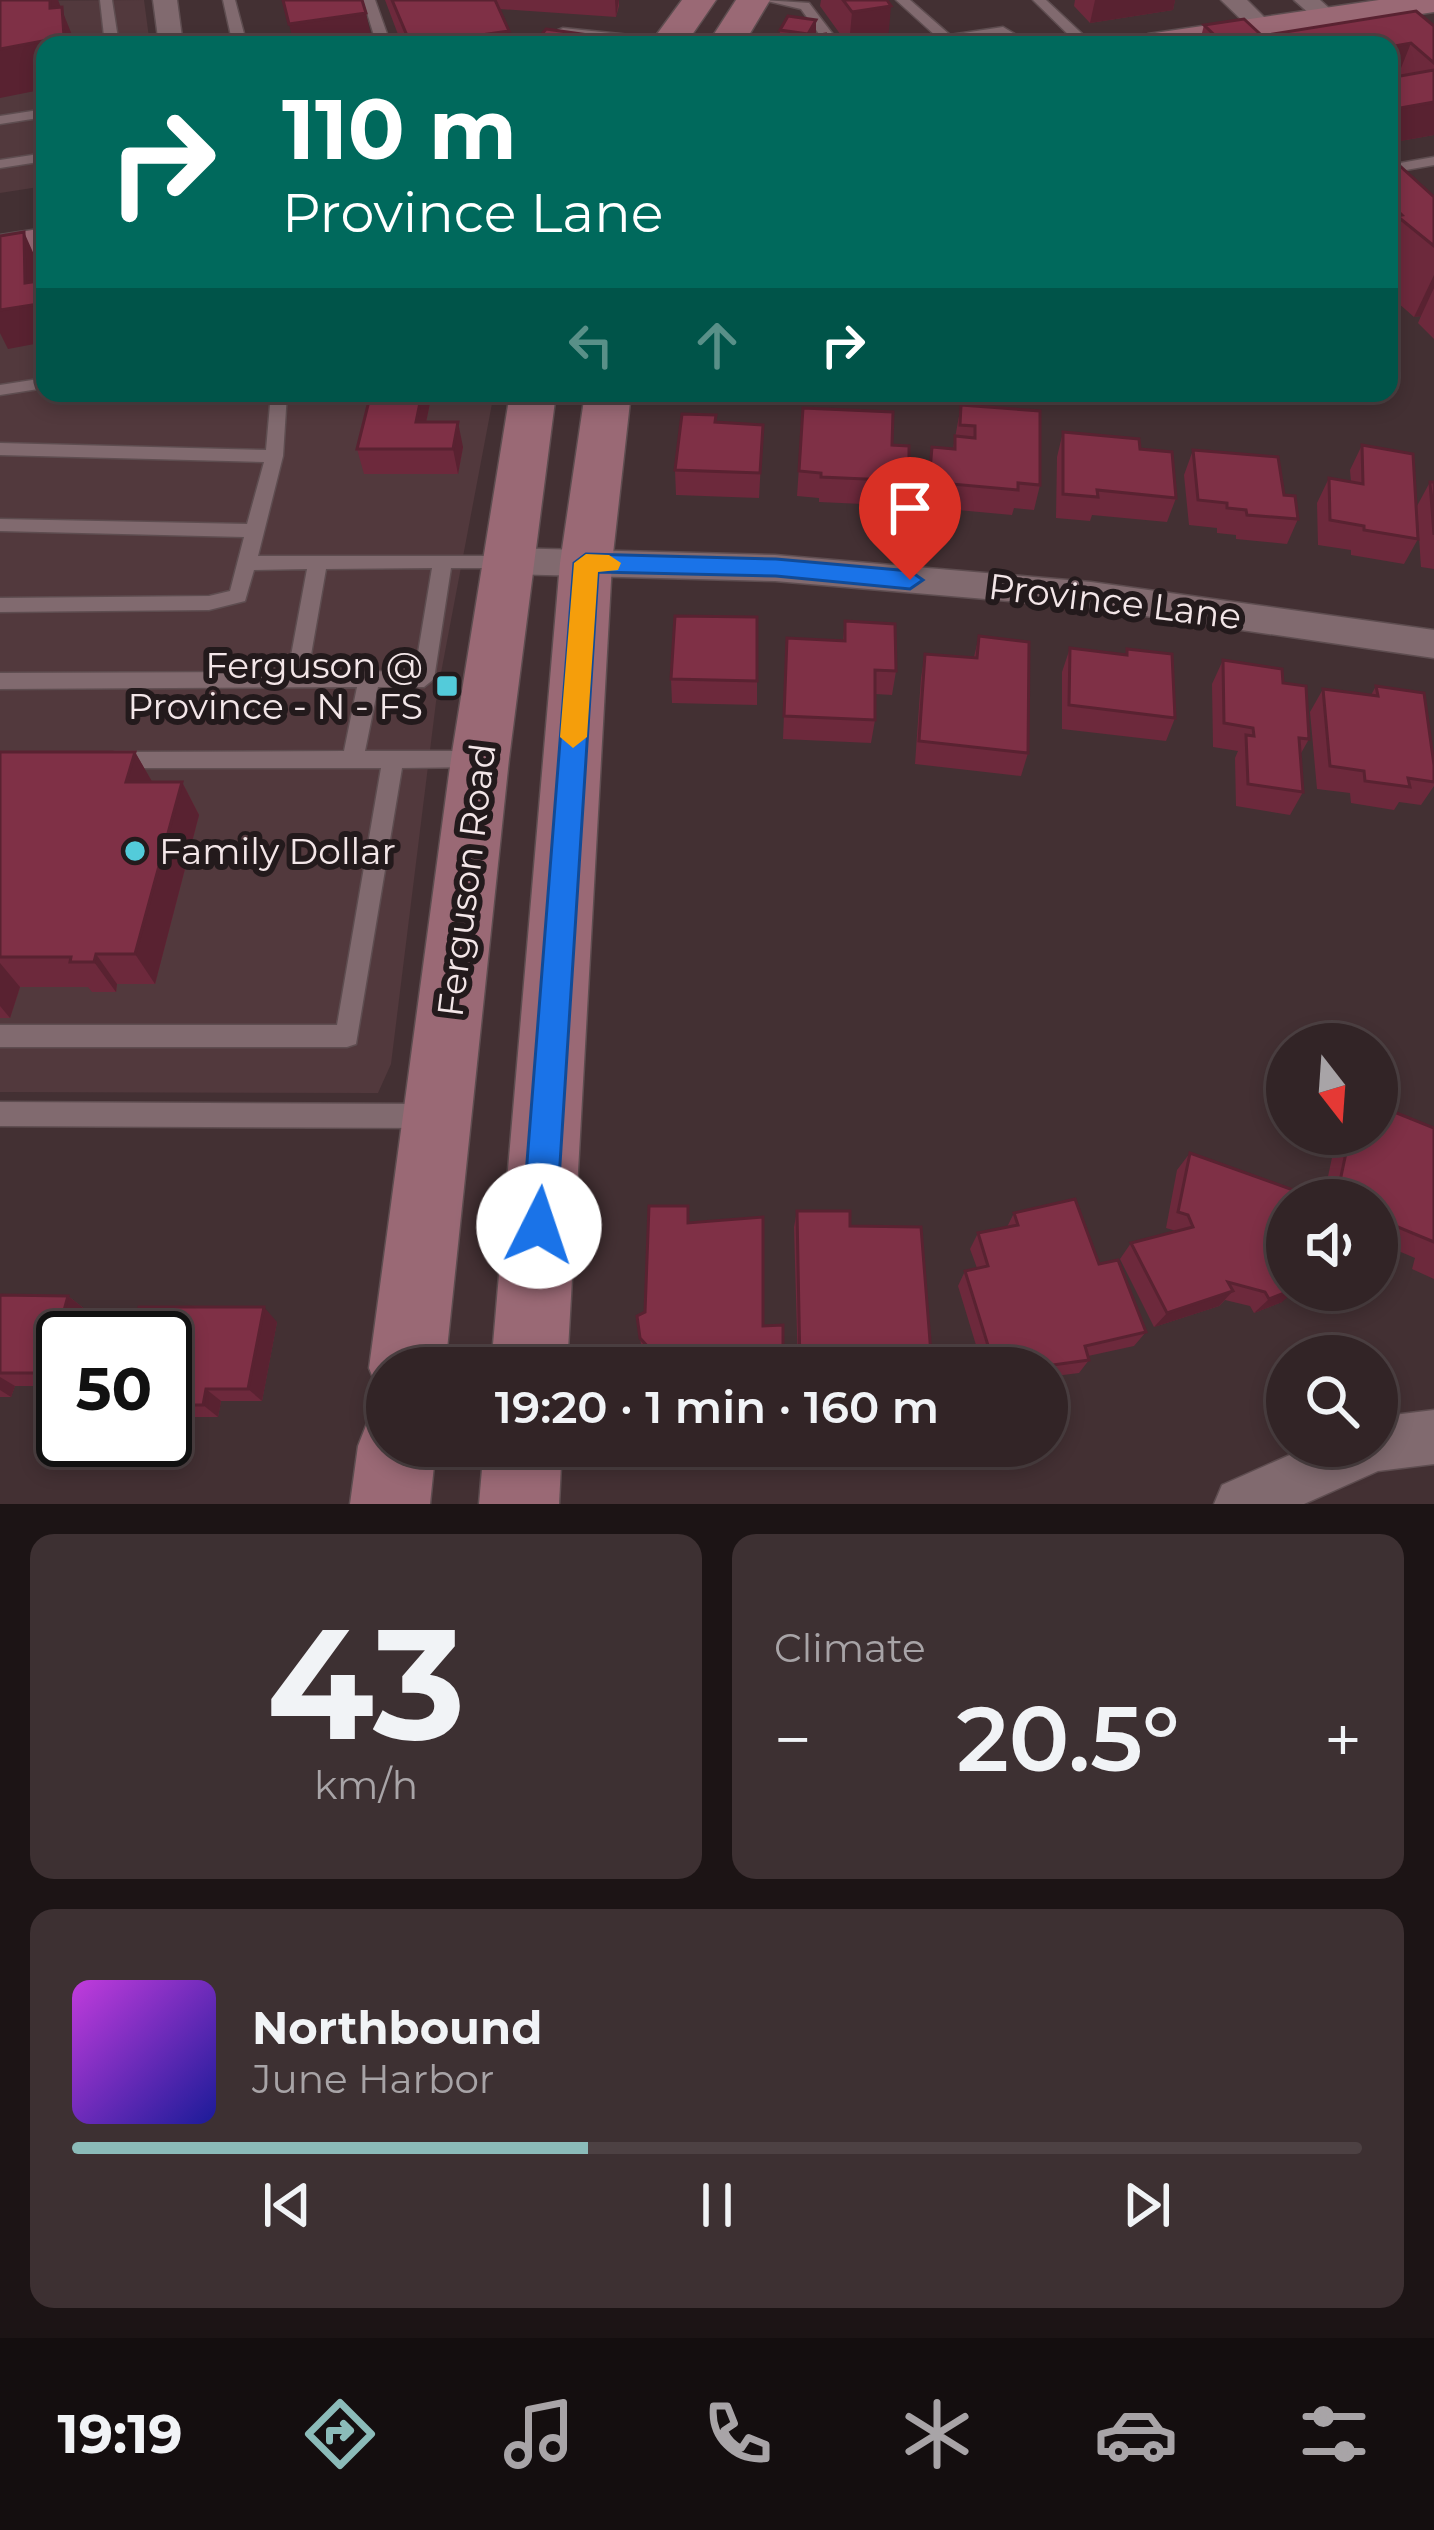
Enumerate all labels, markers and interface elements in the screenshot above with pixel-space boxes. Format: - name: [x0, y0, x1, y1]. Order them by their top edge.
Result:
- text: 110 m: [282, 78, 517, 180]
- icon: right: [84, 84, 240, 240]
- text: Province Lane: [282, 180, 663, 246]
- icon: left: [558, 312, 624, 378]
- icon: ahead: [684, 312, 750, 378]
- icon: right: [810, 312, 876, 378]
- pin: [859, 457, 961, 580]
- icon: arrive: [877, 475, 943, 541]
- street label: Province Lane: [986, 564, 1244, 638]
- place label: Ferguson @ Province - N - FS: [127, 643, 423, 728]
- marker: Ferguson @ Province - N - FS: [434, 673, 460, 699]
- street label: Ferguson Road: [427, 741, 505, 1019]
- place label: Family Dollar: [159, 829, 396, 873]
- marker: Family Dollar: [122, 838, 148, 864]
- north arrow: [1266, 1023, 1398, 1155]
- map controls: [1266, 1023, 1398, 1467]
- position arrow: [476, 1163, 602, 1289]
- button: sound: [1266, 1179, 1398, 1311]
- speed limit sign: 50: [36, 1311, 192, 1467]
- button: search: [1266, 1335, 1398, 1467]
- text: 19:20 · 1 min · 160 m: [495, 1379, 939, 1434]
- text: 43: [267, 1588, 465, 1778]
- text: Climate: [774, 1624, 926, 1672]
- text: 20.5°: [956, 1684, 1180, 1794]
- text: −: [774, 1699, 812, 1780]
- text: +: [1324, 1699, 1362, 1780]
- text: km/h: [314, 1761, 418, 1809]
- text: Northbound: [252, 2000, 542, 2055]
- text: June Harbor: [252, 2055, 494, 2103]
- icon: previous: [254, 2172, 320, 2238]
- icon: pause: [684, 2172, 750, 2238]
- icon: next: [1114, 2172, 1180, 2238]
- icon: directions: [298, 2392, 382, 2476]
- icon: music: [497, 2392, 581, 2476]
- icon: phone: [696, 2392, 780, 2476]
- icon: climate: [895, 2392, 979, 2476]
- icon: car: [1094, 2392, 1178, 2476]
- icon: filters: [1292, 2392, 1376, 2476]
- text: 19:19: [57, 2401, 183, 2467]

